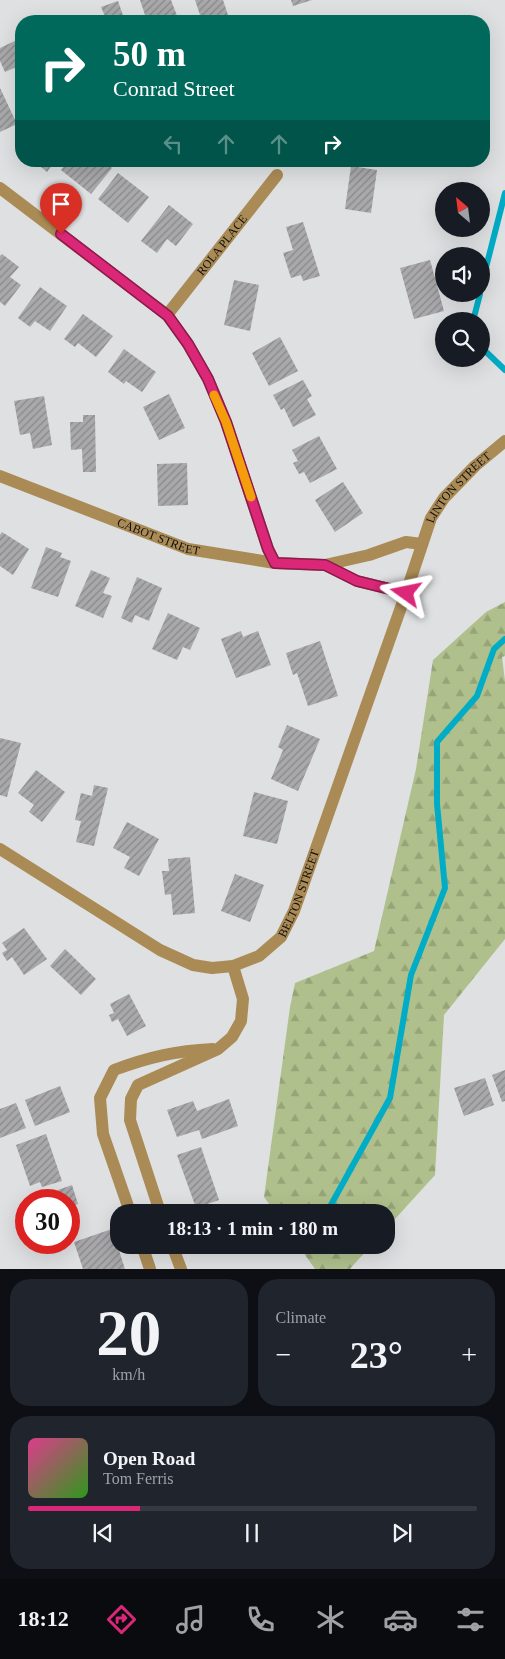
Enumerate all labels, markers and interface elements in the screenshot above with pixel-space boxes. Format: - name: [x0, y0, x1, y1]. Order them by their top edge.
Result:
- icon: right: [30, 35, 95, 100]
- text: 50 m: [113, 35, 186, 74]
- text: Conrad Street: [113, 76, 235, 101]
- icon: left: [159, 130, 187, 158]
- icon: ahead: [212, 130, 240, 158]
- icon: ahead: [265, 130, 293, 158]
- icon: right: [318, 130, 346, 158]
- north arrow: [435, 182, 490, 238]
- map controls: [435, 182, 490, 367]
- pin: [40, 183, 82, 234]
- icon: arrive: [47, 190, 75, 218]
- street label: ROLA PLACE: [194, 212, 250, 278]
- button: sound: [435, 247, 490, 302]
- button: search: [435, 312, 490, 367]
- street label: LINTON STREET: [423, 448, 494, 525]
- street label: CABOT STREET: [115, 515, 202, 558]
- position arrow: [379, 566, 431, 618]
- street label: BELTON STREET: [275, 847, 322, 939]
- speed limit sign: 30: [15, 1189, 80, 1254]
- text: 18:13 · 1 min · 180 m: [167, 1218, 338, 1239]
- text: 20: [96, 1297, 161, 1369]
- text: Climate: [276, 1309, 326, 1326]
- text: 23°: [350, 1334, 403, 1376]
- text: −: [276, 1339, 291, 1370]
- text: +: [461, 1339, 477, 1370]
- text: km/h: [112, 1366, 145, 1383]
- text: Open Road: [103, 1448, 195, 1469]
- text: Tom Ferris: [103, 1470, 173, 1487]
- icon: previous: [89, 1519, 117, 1547]
- icon: pause: [238, 1519, 266, 1547]
- icon: next: [388, 1519, 416, 1547]
- icon: directions: [104, 1602, 139, 1637]
- icon: music: [173, 1602, 208, 1637]
- icon: phone: [243, 1602, 278, 1637]
- icon: climate: [313, 1602, 348, 1637]
- icon: car: [383, 1602, 418, 1637]
- icon: filters: [453, 1602, 488, 1637]
- text: 18:12: [17, 1606, 69, 1631]

